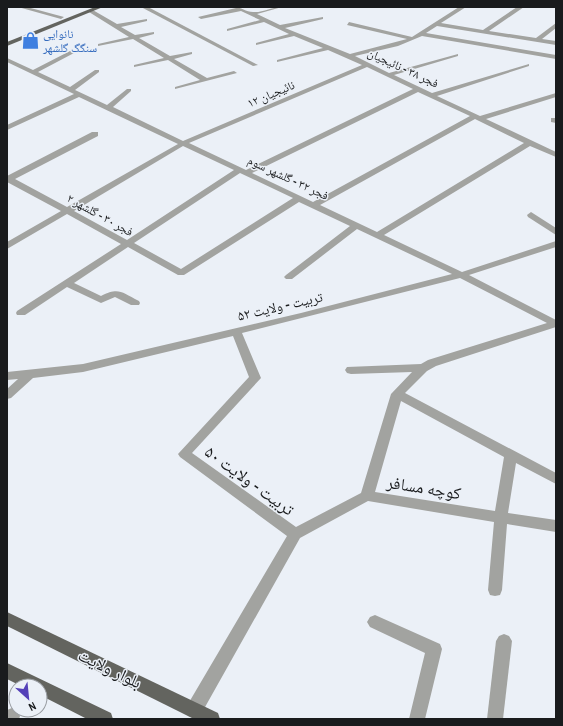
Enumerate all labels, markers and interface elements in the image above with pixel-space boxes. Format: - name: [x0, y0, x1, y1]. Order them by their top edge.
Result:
- place label: نانوایی سنگگ گلشهر: [42, 26, 97, 56]
- shop icon: نانوایی سنگگ گلشهر: [20, 31, 40, 51]
- street label: فجر ۳۸ - نائیجیان: [365, 45, 441, 91]
- street label: نائیجیان ۱۲: [245, 77, 297, 111]
- street label: فجر ۳۲ - گلشهر سوم: [245, 152, 331, 204]
- street label: فجر ۳۰ - گلشهر ۲: [64, 190, 136, 240]
- street label: تربیت - ولایت ۵۲: [236, 287, 325, 325]
- street label: تربیت - ولایت ۵۰: [201, 440, 299, 520]
- street label: کوچه مسافر: [384, 470, 463, 504]
- street label: بلوار ولایت: [75, 643, 145, 693]
- north arrow: [8, 678, 48, 718]
- text: N: [26, 699, 39, 715]

